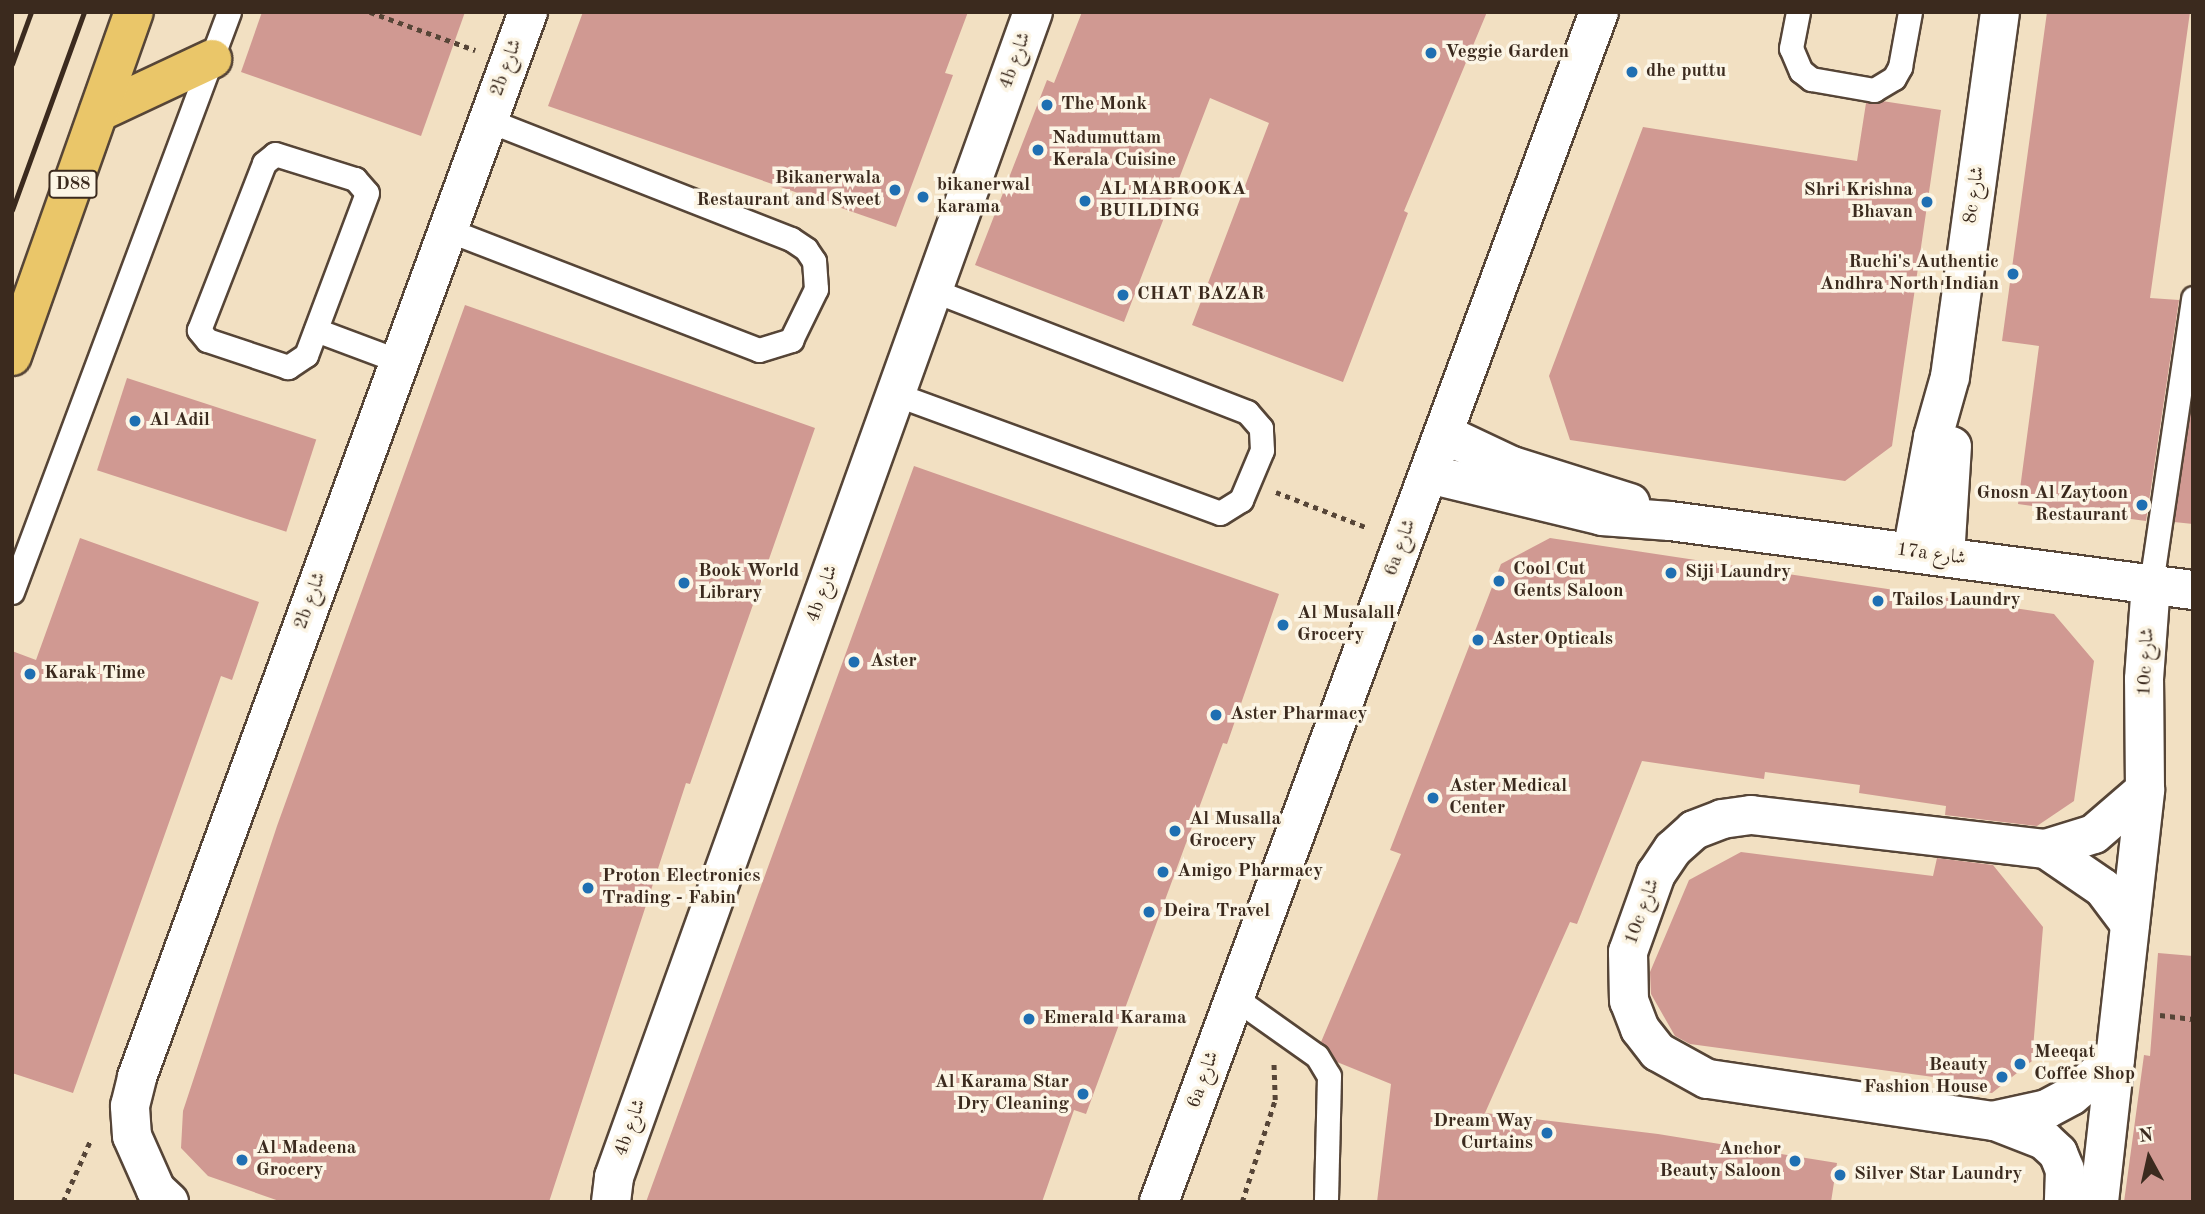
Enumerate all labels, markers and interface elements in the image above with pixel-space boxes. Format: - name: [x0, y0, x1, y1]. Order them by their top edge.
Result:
- street label: 4b شارع: [995, 29, 1037, 93]
- street label: 2b شارع: [486, 36, 528, 100]
- place label: Veggie Garden: [1445, 42, 1569, 64]
- marker: Veggie Garden: [1423, 45, 1439, 61]
- place label: dhe puttu: [1646, 61, 1726, 83]
- marker: dhe puttu: [1624, 64, 1640, 80]
- place label: The Monk: [1061, 94, 1147, 116]
- marker: The Monk: [1039, 97, 1055, 113]
- place label: Nadumuttam Kerala Cuisine: [1052, 128, 1176, 172]
- marker: Nadumuttam Kerala Cuisine: [1030, 142, 1046, 158]
- street label: 8c شارع: [1960, 165, 1990, 225]
- place label: Bikanerwala Restaurant and Sweet: [696, 168, 881, 212]
- road number: D88: [47, 169, 99, 198]
- place label: bikanerwal karama: [937, 175, 1030, 219]
- place label: AL MABROOKA BUILDING: [1099, 179, 1246, 223]
- place label: Shri Krishna Bhavan: [1804, 180, 1913, 224]
- marker: Bikanerwala Restaurant and Sweet: [887, 182, 903, 198]
- marker: bikanerwal karama: [915, 189, 931, 205]
- marker: AL MABROOKA BUILDING: [1077, 193, 1093, 209]
- marker: Shri Krishna Bhavan: [1919, 194, 1935, 210]
- place label: Ruchi's Authentic Andhra North Indian: [1820, 252, 1999, 296]
- marker: Ruchi's Authentic Andhra North Indian: [2005, 266, 2021, 282]
- place label: CHAT BAZAR: [1137, 284, 1265, 306]
- marker: CHAT BAZAR: [1115, 287, 1131, 303]
- place label: Al Adil: [149, 410, 210, 432]
- marker: Al Adil: [127, 413, 143, 429]
- place label: Gnosn Al Zaytoon Restaurant: [1977, 483, 2128, 527]
- marker: Gnosn Al Zaytoon Restaurant: [2134, 497, 2150, 513]
- street label: 6a شارع: [1380, 517, 1422, 579]
- street label: 17a شارع: [1895, 539, 1967, 571]
- place label: Cool Cut Gents Saloon: [1513, 559, 1624, 603]
- place label: Book World Library: [698, 561, 799, 605]
- street label: 4b شارع: [802, 562, 844, 626]
- place label: Siji Laundry: [1685, 562, 1791, 584]
- marker: Siji Laundry: [1663, 565, 1679, 581]
- street label: 2b شارع: [290, 569, 332, 633]
- marker: Cool Cut Gents Saloon: [1491, 573, 1507, 589]
- marker: Book World Library: [676, 575, 692, 591]
- place label: Tailos Laundry: [1892, 590, 2021, 612]
- marker: Tailos Laundry: [1870, 593, 1886, 609]
- place label: Al Musalall Grocery: [1297, 603, 1395, 647]
- marker: Al Musalall Grocery: [1275, 617, 1291, 633]
- street label: 10c شارع: [2134, 627, 2160, 697]
- place label: Aster Opticals: [1492, 629, 1613, 651]
- marker: Aster Opticals: [1470, 632, 1486, 648]
- place label: Aster: [870, 651, 917, 673]
- marker: Aster: [844, 652, 864, 672]
- place label: Karak Time: [44, 663, 146, 685]
- marker: Karak Time: [22, 666, 38, 682]
- place label: Aster Pharmacy: [1230, 704, 1368, 726]
- marker: Aster Pharmacy: [1208, 707, 1224, 723]
- place label: Aster Medical Center: [1449, 776, 1567, 820]
- marker: Aster Medical Center: [1423, 788, 1443, 808]
- place label: Al Musalla Grocery: [1189, 809, 1281, 853]
- marker: Al Musalla Grocery: [1167, 823, 1183, 839]
- place label: Amigo Pharmacy: [1177, 861, 1323, 883]
- marker: Amigo Pharmacy: [1155, 864, 1171, 880]
- place label: Proton Electronics Trading - Fabin: [602, 866, 760, 910]
- street label: 10c شارع: [1621, 876, 1665, 948]
- marker: Proton Electronics Trading - Fabin: [580, 880, 596, 896]
- place label: Deira Travel: [1163, 901, 1270, 923]
- marker: Deira Travel: [1141, 904, 1157, 920]
- place label: Emerald Karama: [1043, 1008, 1187, 1030]
- marker: Emerald Karama: [1021, 1011, 1037, 1027]
- place label: Meeqat Coffee Shop: [2034, 1042, 2135, 1086]
- street label: 6a شارع: [1183, 1049, 1225, 1111]
- place label: Beauty Fashion House: [1864, 1055, 1988, 1099]
- marker: Meeqat Coffee Shop: [2012, 1056, 2028, 1072]
- marker: Beauty Fashion House: [1994, 1069, 2010, 1085]
- place label: Al Karama Star Dry Cleaning: [935, 1072, 1069, 1116]
- marker: Al Karama Star Dry Cleaning: [1075, 1086, 1091, 1102]
- street label: 4b شارع: [610, 1096, 652, 1160]
- place label: Dream Way Curtains: [1433, 1111, 1533, 1155]
- north arrow: [2114, 1123, 2184, 1193]
- marker: Dream Way Curtains: [1539, 1125, 1555, 1141]
- text: N: [2137, 1126, 2155, 1147]
- place label: Al Madeena Grocery: [256, 1138, 356, 1182]
- place label: Anchor Beauty Saloon: [1659, 1139, 1781, 1183]
- marker: Al Madeena Grocery: [234, 1152, 250, 1168]
- marker: Anchor Beauty Saloon: [1787, 1153, 1803, 1169]
- place label: Silver Star Laundry: [1854, 1164, 2023, 1186]
- marker: Silver Star Laundry: [1832, 1167, 1848, 1183]

